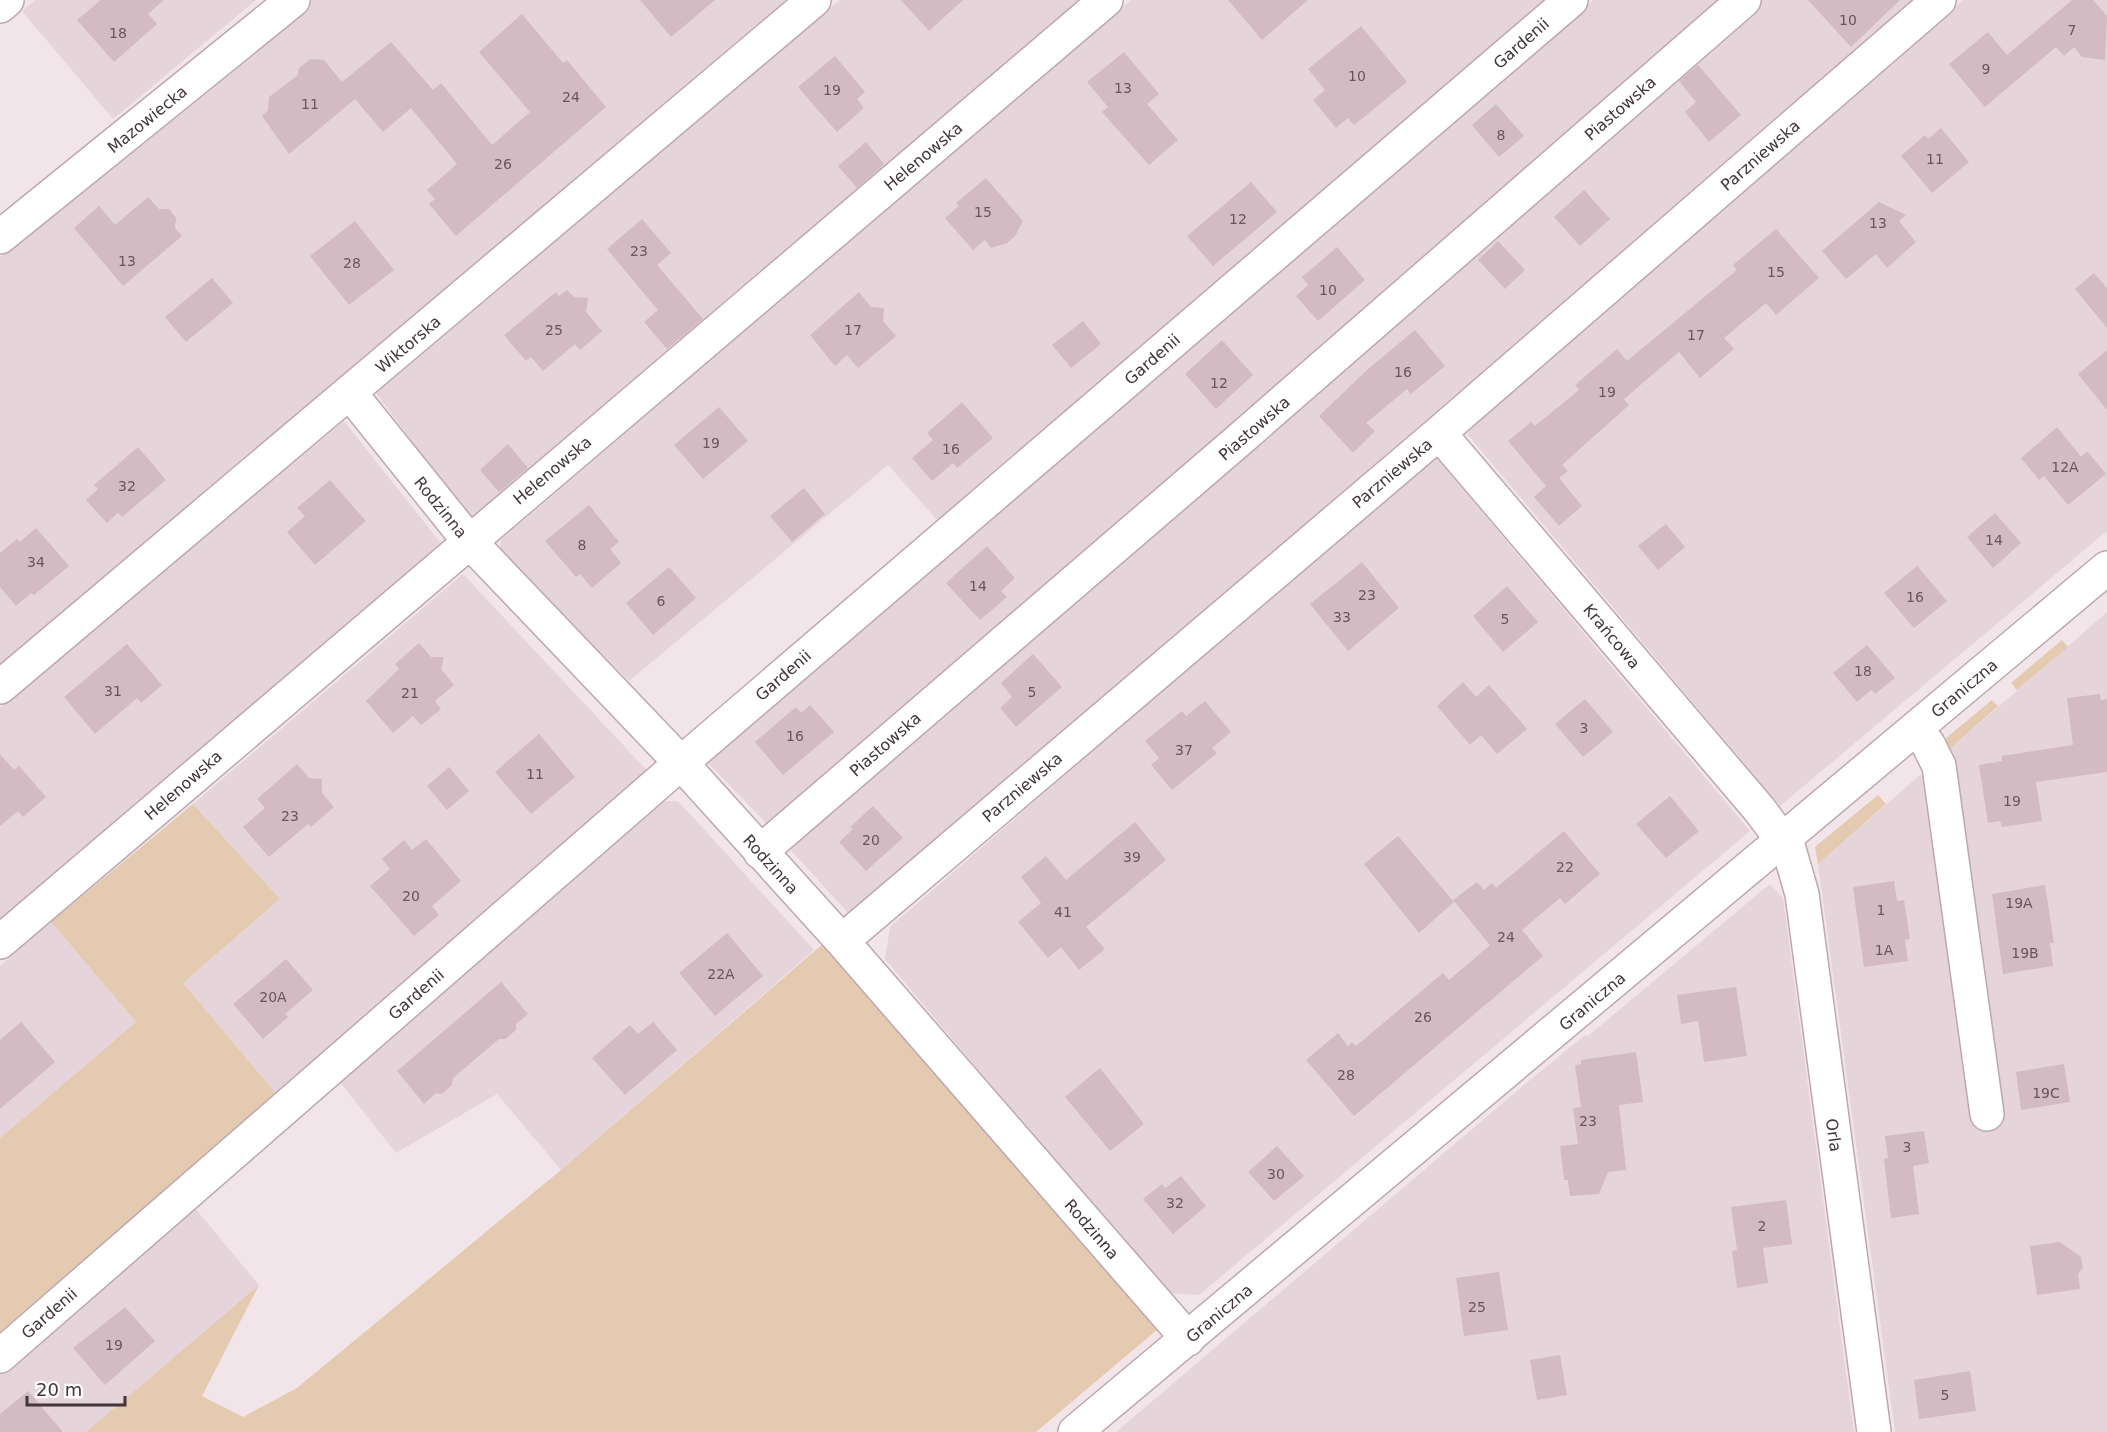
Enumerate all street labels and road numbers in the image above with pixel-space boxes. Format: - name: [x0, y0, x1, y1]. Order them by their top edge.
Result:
- street label: Gardenii: [1490, 14, 1553, 73]
- street label: Piastowska: [1581, 72, 1660, 144]
- street label: Mazowiecka: [104, 82, 191, 157]
- street label: Parzniewska: [1717, 116, 1804, 195]
- street label: Helenowska: [880, 118, 966, 195]
- street label: Wiktorska: [372, 312, 445, 377]
- street label: Gardenii: [1121, 330, 1184, 389]
- street label: Piastowska: [1215, 392, 1294, 464]
- street label: Helenowska: [509, 432, 595, 509]
- street label: Parzniewska: [1349, 434, 1436, 512]
- street label: Rodzinna: [410, 473, 471, 542]
- street label: Krańcowa: [1579, 600, 1644, 672]
- street label: Gardenii: [752, 646, 815, 705]
- street label: Graniczna: [1927, 655, 2001, 722]
- street label: Piastowska: [846, 708, 925, 780]
- street label: Helenowska: [141, 747, 226, 824]
- street label: Parzniewska: [979, 748, 1066, 826]
- street label: Rodzinna: [739, 831, 802, 898]
- street label: Gardenii: [385, 965, 448, 1024]
- street label: Graniczna: [1555, 968, 1629, 1035]
- street label: Orla: [1822, 1117, 1845, 1153]
- street label: Rodzinna: [1060, 1195, 1123, 1263]
- street label: Graniczna: [1182, 1280, 1256, 1347]
- street label: Gardenii: [18, 1284, 81, 1343]

